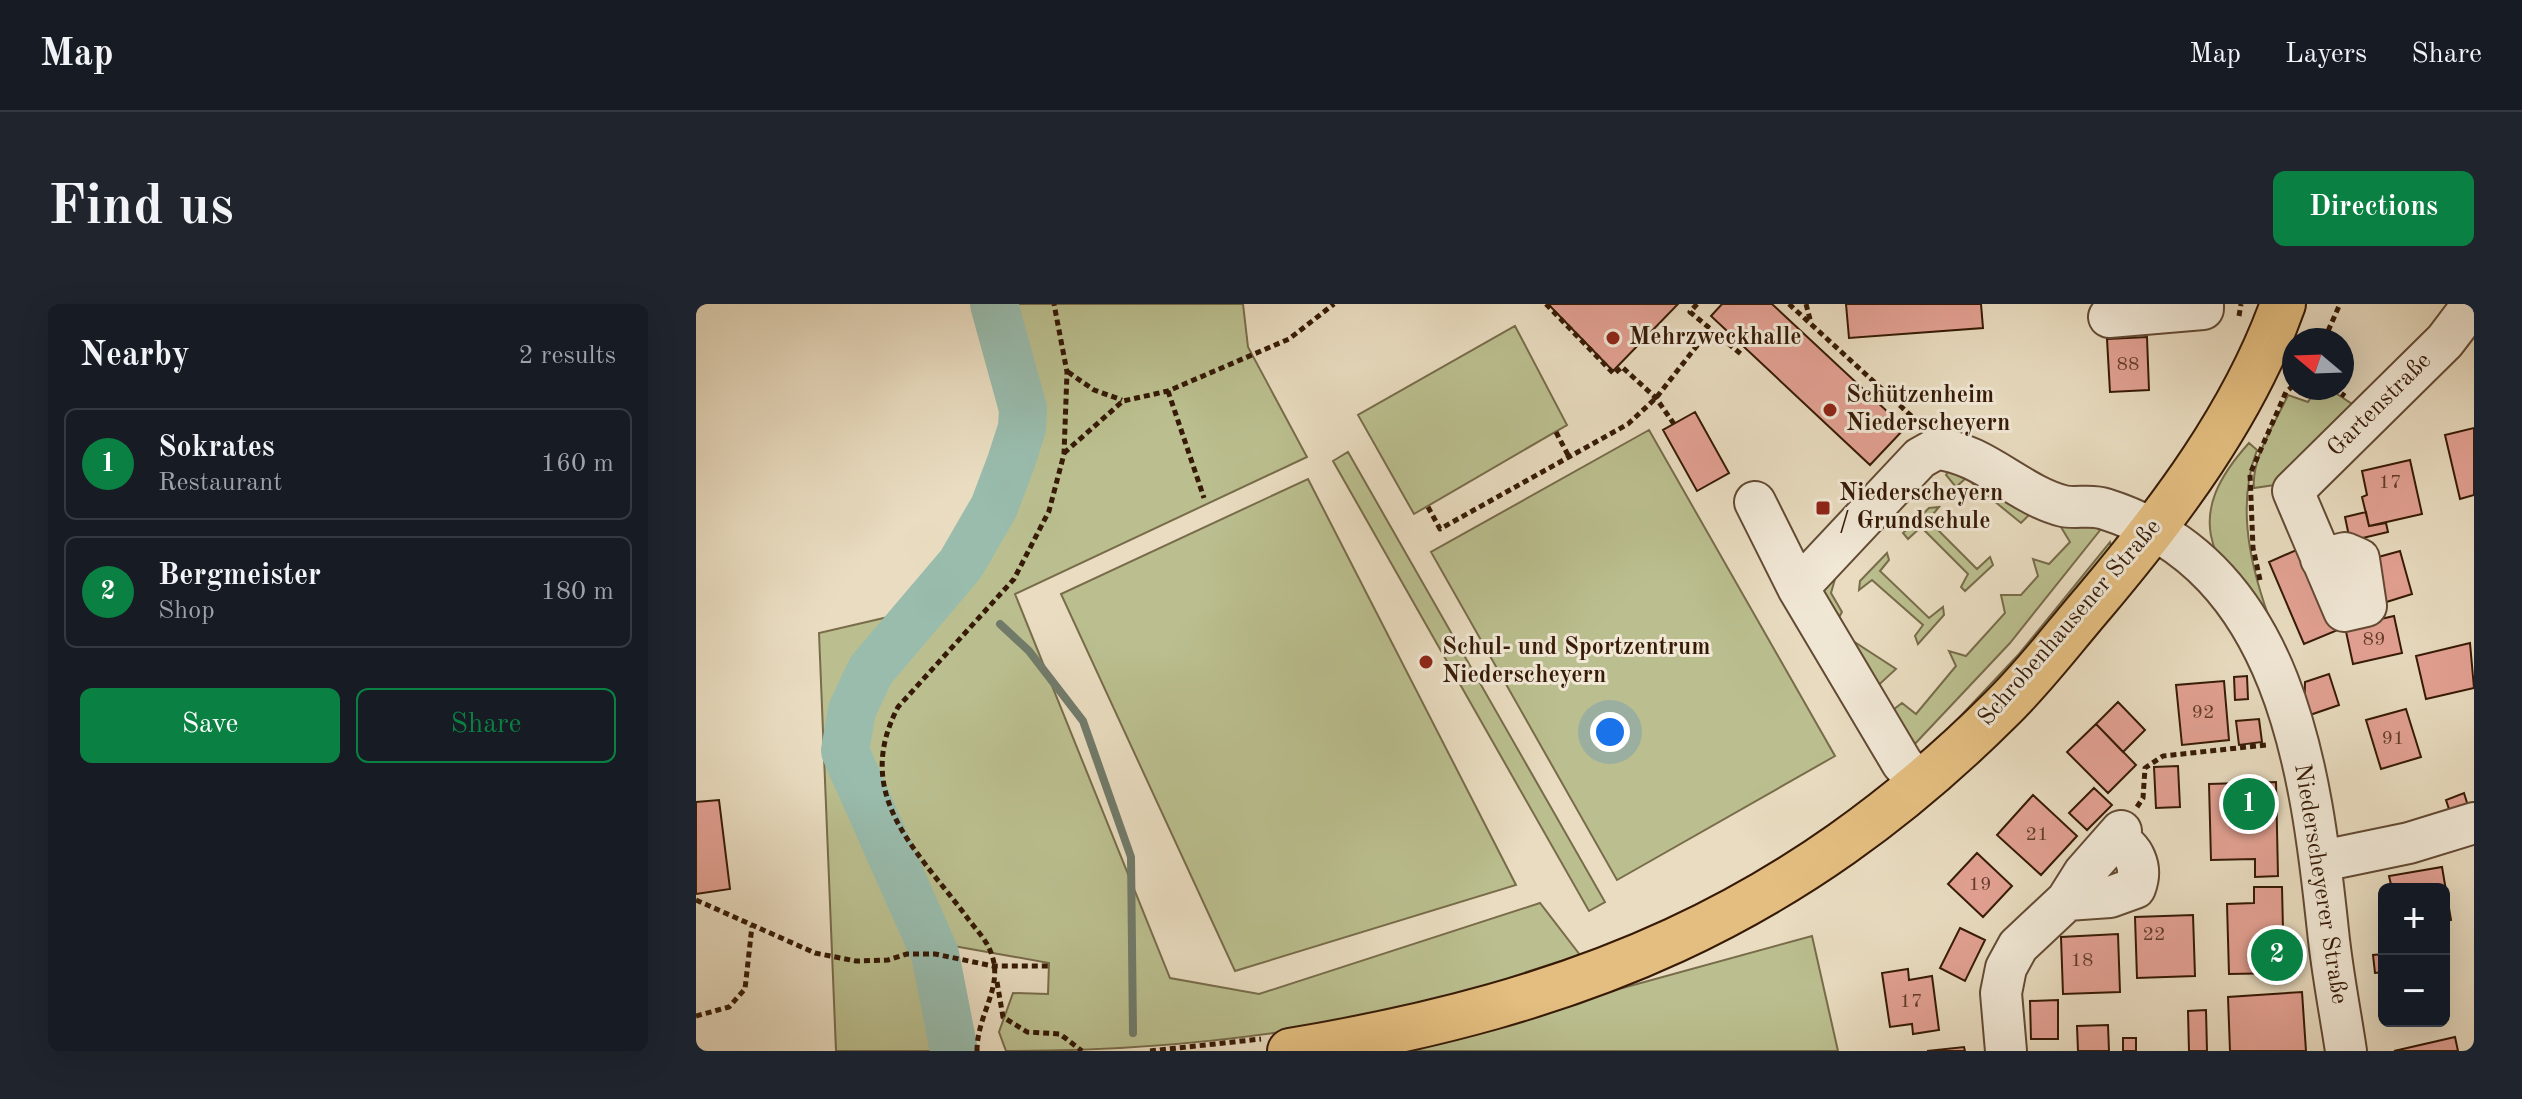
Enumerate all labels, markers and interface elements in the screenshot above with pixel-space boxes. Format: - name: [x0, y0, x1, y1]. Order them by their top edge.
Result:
- text: Map: [40, 36, 114, 74]
- text: Map: [2189, 41, 2241, 69]
- text: Layers: [2285, 41, 2367, 69]
- text: Share: [2411, 41, 2482, 69]
- button: Directions: [2273, 171, 2474, 246]
- text: Find us: [48, 180, 234, 236]
- place label: Mehrzweckhalle: [1629, 326, 1802, 350]
- north arrow: [2282, 328, 2354, 400]
- marker: Mehrzweckhalle: [1604, 329, 1622, 347]
- text: Nearby: [80, 339, 190, 373]
- text: 2 results: [518, 343, 616, 369]
- street label: Gartenstraße: [2324, 349, 2436, 461]
- house number: 88: [2116, 355, 2140, 375]
- place label: Schützenheim Niederscheyern: [1846, 384, 2010, 436]
- marker: Schützenheim Niederscheyern: [1821, 401, 1839, 419]
- text: Sokrates: [158, 433, 275, 463]
- text: 1: [100, 451, 116, 477]
- text: 160 m: [541, 451, 614, 477]
- text: Restaurant: [158, 470, 282, 496]
- house number: 17: [2378, 473, 2402, 493]
- place label: Niederscheyern / Grundschule: [1839, 482, 2003, 534]
- marker: Niederscheyern / Grundschule: [1814, 499, 1832, 517]
- street label: Schrobenhausener Straße: [1974, 515, 2166, 731]
- text: Bergmeister: [158, 561, 321, 591]
- text: 2: [100, 579, 116, 605]
- text: 180 m: [541, 579, 614, 605]
- text: Shop: [158, 598, 215, 624]
- house number: 89: [2362, 630, 2386, 650]
- place label: Schul- und Sportzentrum Niederscheyern: [1442, 636, 1710, 688]
- marker: Schul- und Sportzentrum Niederscheyern: [1417, 653, 1435, 671]
- button: Save: [80, 688, 340, 763]
- button: Share: [356, 688, 616, 763]
- house number: 92: [2191, 703, 2215, 723]
- your location: [1590, 712, 1630, 752]
- house number: 91: [2381, 729, 2405, 749]
- street label: Niederscheyerer Straße: [2289, 762, 2351, 1006]
- pin: 1: [2223, 774, 2275, 834]
- house number: 21: [2025, 825, 2049, 845]
- house number: 19: [1968, 875, 1992, 895]
- map controls: [2378, 883, 2450, 1027]
- button: +: [2378, 883, 2450, 955]
- house number: 22: [2142, 925, 2166, 945]
- pin: 2: [2251, 925, 2303, 985]
- house number: 18: [2070, 951, 2094, 971]
- button: −: [2378, 955, 2450, 1027]
- house number: 17: [1899, 992, 1923, 1012]

